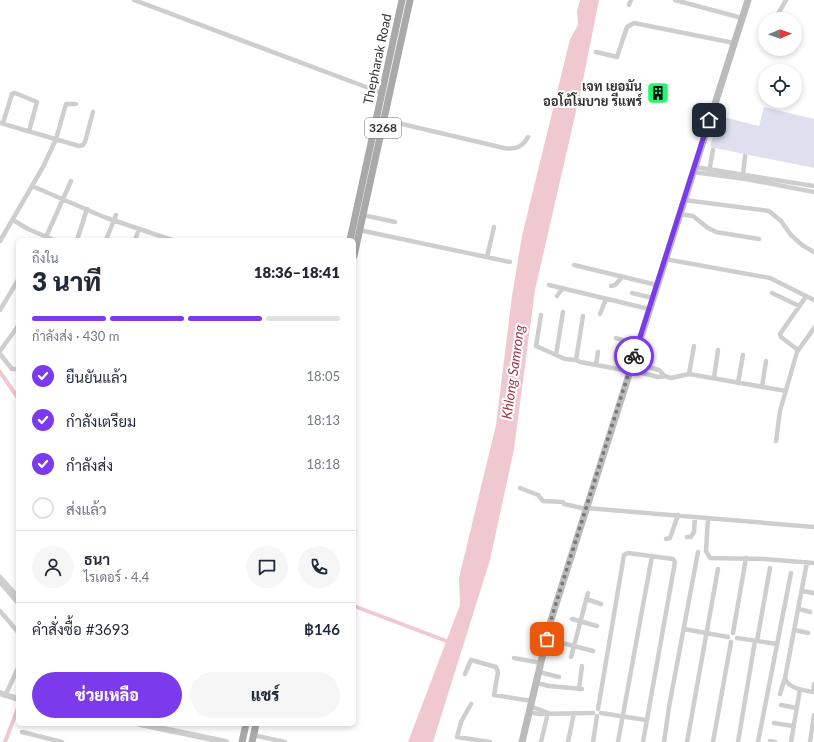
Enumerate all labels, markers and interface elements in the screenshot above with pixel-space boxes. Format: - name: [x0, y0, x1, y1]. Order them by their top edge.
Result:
- street label: Thepharak Road: [360, 12, 394, 106]
- north arrow: [758, 12, 802, 56]
- map controls: [758, 12, 802, 108]
- button: locate: [758, 64, 802, 108]
- place label: เจท เยอมัน ออโต้โมบาย รีแพร์: [543, 78, 643, 109]
- building icon: เจท เยอมัน ออโต้โมบาย รีแพร์: [645, 80, 671, 106]
- pin: [692, 103, 726, 137]
- icon: home: [698, 109, 720, 131]
- road number: 3268: [365, 118, 401, 138]
- text: ถึงใน: [32, 250, 59, 266]
- text: 18:36–18:41: [254, 263, 340, 281]
- text: 3 นาที: [32, 265, 101, 297]
- water label: Khlong Samrong: [497, 323, 528, 420]
- text: กำลังส่ง · 430 m: [32, 328, 119, 344]
- courier: [614, 336, 654, 376]
- icon: bike: [623, 345, 645, 367]
- icon: check: [32, 365, 54, 387]
- text: ยืนยันแล้ว: [66, 368, 127, 386]
- text: 18:05: [307, 368, 340, 384]
- icon: check: [32, 409, 54, 431]
- text: กำลังเตรียม: [66, 412, 136, 430]
- text: 18:13: [307, 412, 340, 428]
- icon: check: [32, 453, 54, 475]
- text: กำลังส่ง: [66, 456, 113, 474]
- text: 18:18: [307, 456, 340, 472]
- text: ส่งแล้ว: [66, 500, 107, 518]
- button: person: [32, 546, 74, 588]
- button: chat: [246, 546, 288, 588]
- button: phone: [298, 546, 340, 588]
- text: ธนา: [84, 550, 110, 568]
- text: ไรเดอร์ · 4.4: [84, 569, 149, 585]
- text: คำสั่งซื้อ #3693: [32, 620, 129, 638]
- text: ฿146: [304, 620, 340, 638]
- pin: [530, 622, 564, 656]
- icon: bag: [536, 628, 558, 650]
- button: ช่วยเหลือ: [32, 672, 182, 718]
- button: แชร์: [190, 672, 340, 718]

